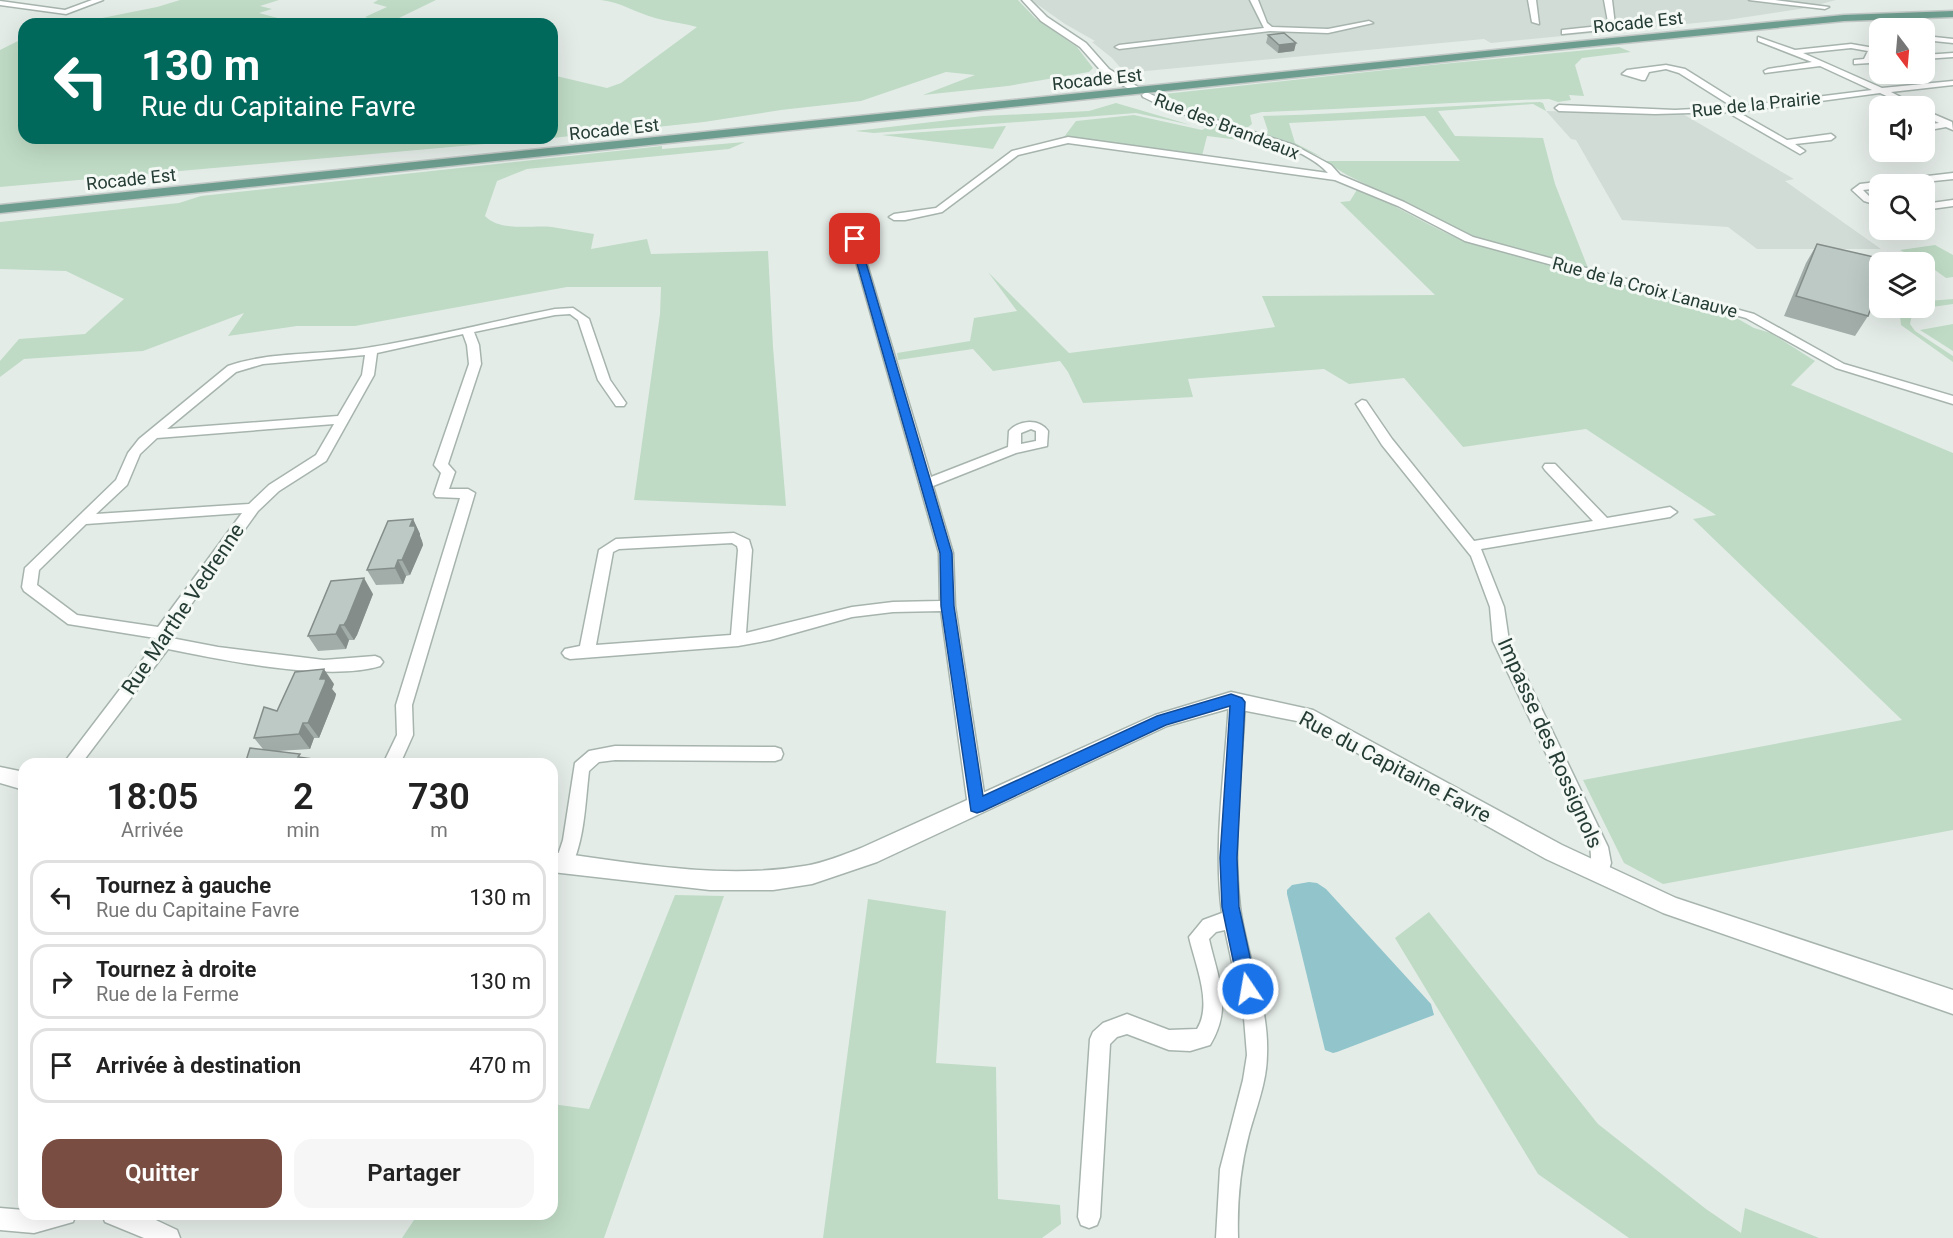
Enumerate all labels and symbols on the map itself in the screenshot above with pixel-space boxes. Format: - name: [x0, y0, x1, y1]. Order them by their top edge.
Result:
- street label: Rocade Est: [1592, 7, 1684, 37]
- north arrow: [1869, 18, 1935, 84]
- street label: Rocade Est: [1051, 64, 1143, 94]
- street label: Rue de la Prairie: [1691, 87, 1821, 121]
- street label: Rue des Brandeaux: [1152, 89, 1302, 163]
- street label: Rocade Est: [568, 114, 660, 144]
- street label: Rocade Est: [85, 164, 177, 194]
- pin: [829, 213, 880, 264]
- street label: Rue de la Croix Lanauve: [1550, 252, 1740, 322]
- street label: Rue Marthe Vedrenne: [117, 519, 249, 699]
- street label: Impasse des Rossignols: [1493, 634, 1607, 852]
- street label: Rue du Capitaine Favre: [1295, 706, 1495, 828]
- position arrow: [1216, 957, 1280, 1021]

